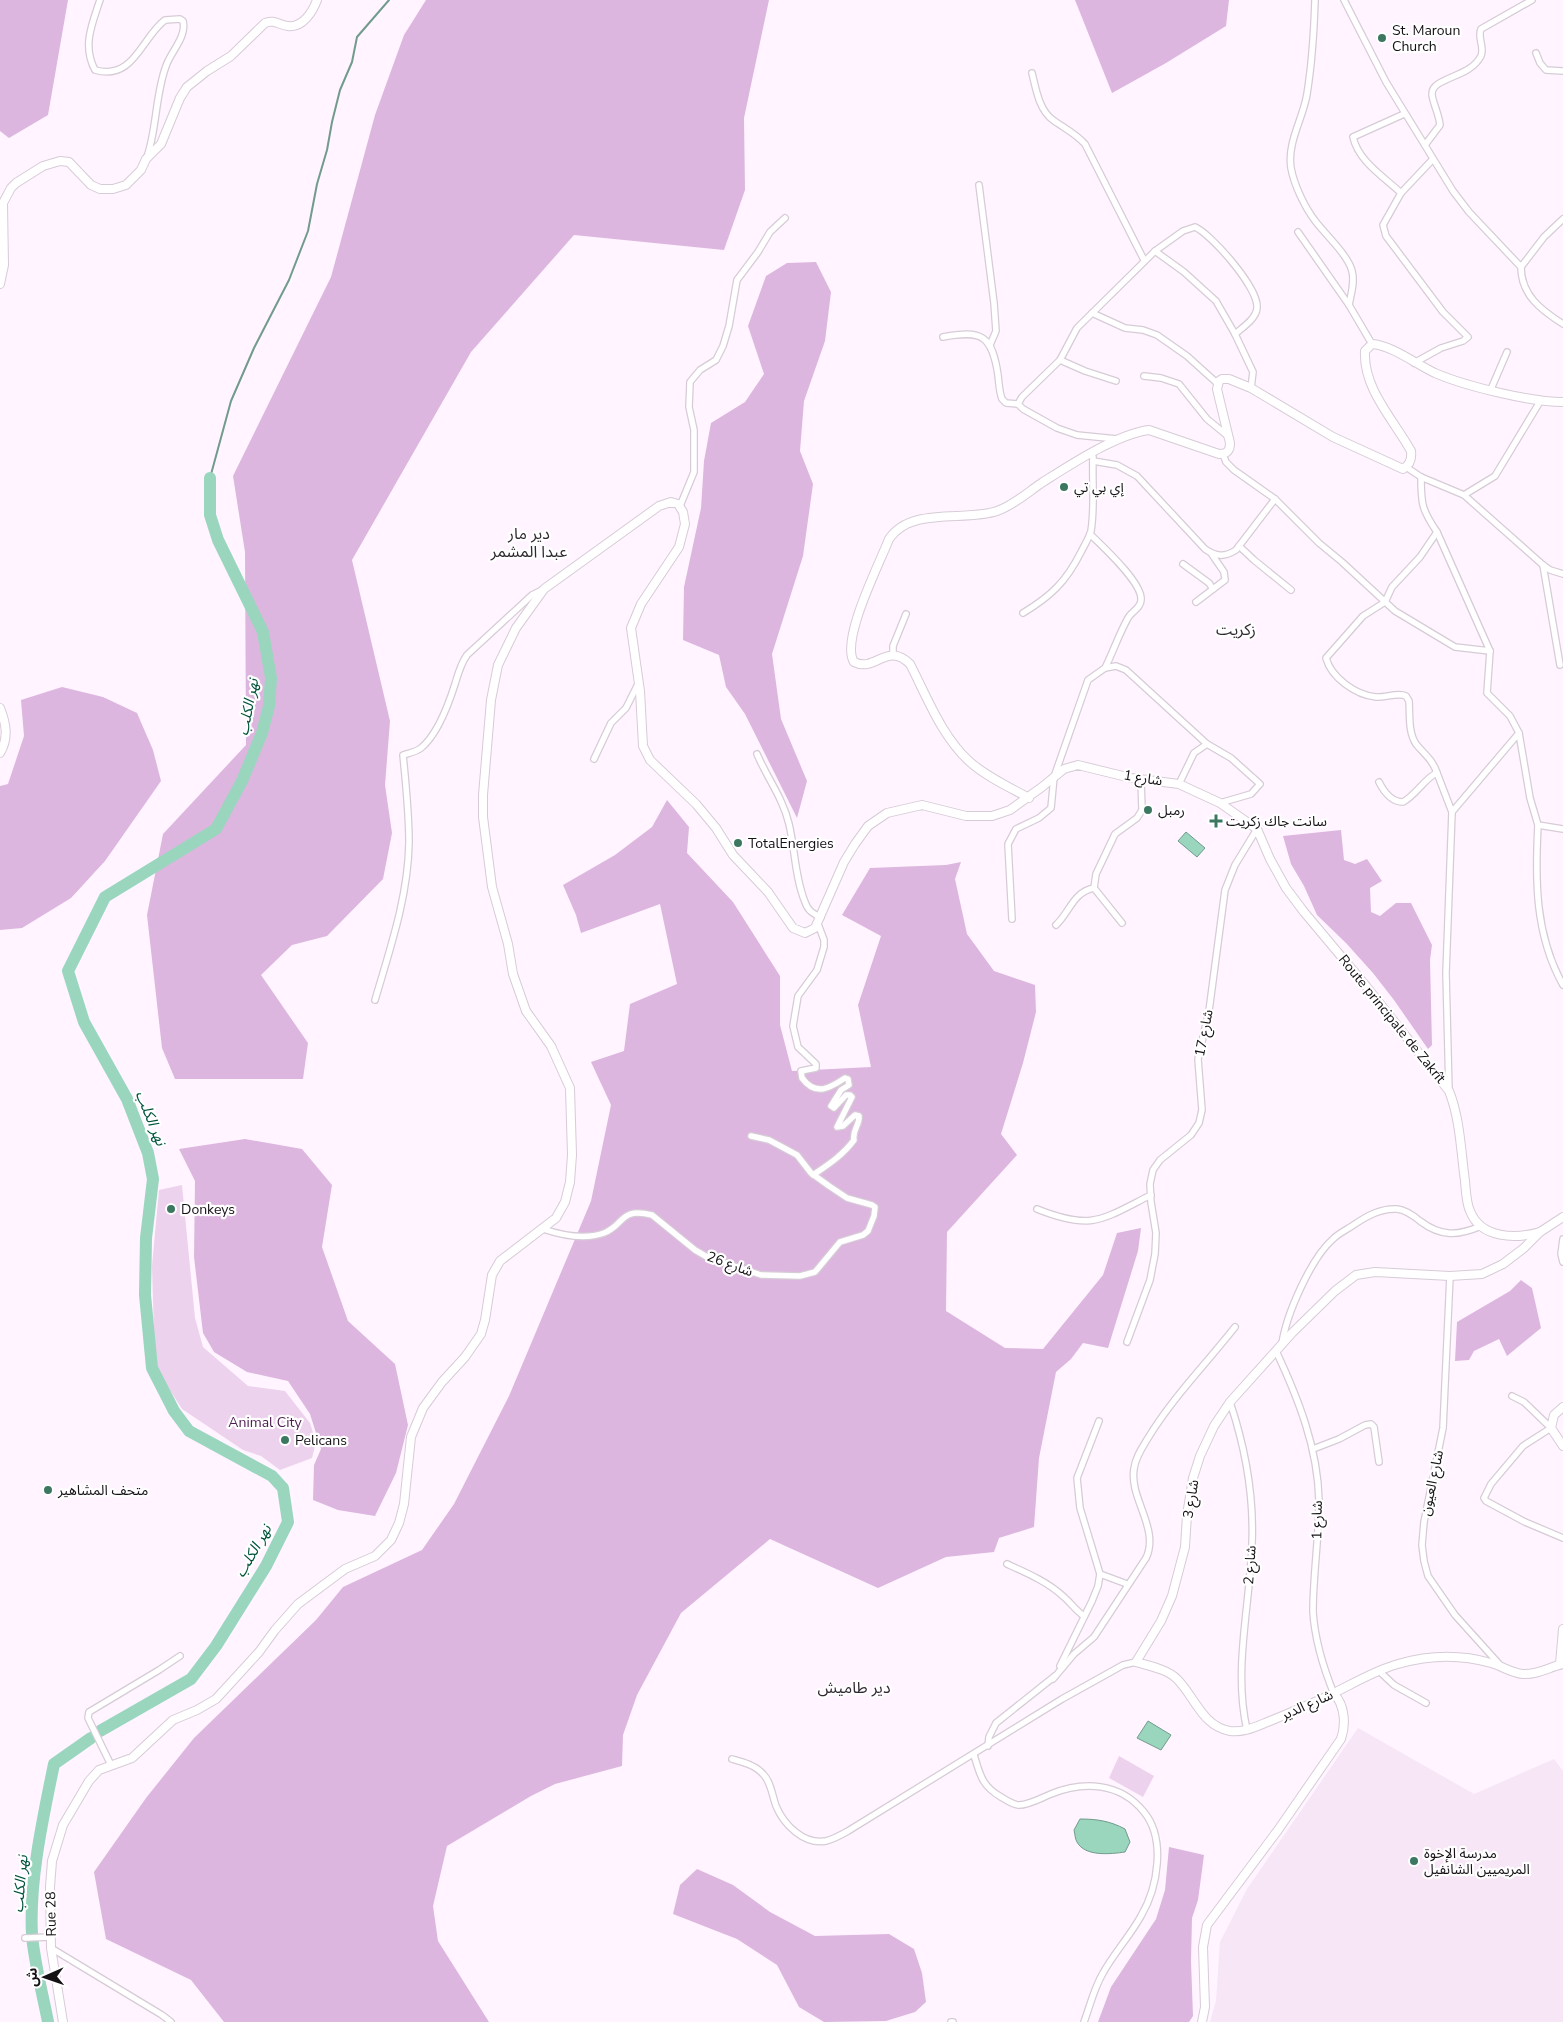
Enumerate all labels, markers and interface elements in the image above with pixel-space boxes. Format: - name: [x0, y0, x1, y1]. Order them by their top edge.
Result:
- place label: St. Maroun Church: [1392, 21, 1460, 56]
- marker: St. Maroun Church: [1376, 32, 1388, 44]
- place label: إي بي تي: [1074, 478, 1125, 498]
- marker: إي بي تي: [1058, 481, 1070, 493]
- district label: دير مار عبدا المشمر: [490, 523, 567, 563]
- district label: زكريت: [1216, 619, 1256, 641]
- water label: نهر الكلب: [233, 675, 264, 737]
- street label: شارع 1: [1122, 766, 1164, 791]
- place label: رمبل: [1158, 801, 1185, 820]
- marker: رمبل: [1142, 804, 1154, 816]
- place label: سانت جاك زكريت: [1226, 812, 1327, 831]
- marker: سانت جاك زكريت: [1210, 815, 1222, 827]
- place label: TotalEnergies: [748, 834, 834, 853]
- marker: TotalEnergies: [732, 837, 744, 849]
- street label: Route principale de Zakrît: [1334, 951, 1450, 1087]
- street label: شارع 17: [1190, 1008, 1219, 1058]
- water label: نهر الكلب: [131, 1088, 172, 1150]
- place label: Donkeys: [181, 1200, 235, 1219]
- marker: Donkeys: [165, 1203, 177, 1215]
- street label: شارع 26: [704, 1247, 756, 1282]
- park label: Animal City: [228, 1413, 303, 1432]
- place label: Pelicans: [295, 1431, 347, 1450]
- marker: Pelicans: [279, 1434, 291, 1446]
- street label: شارع العيون: [1416, 1448, 1449, 1518]
- street label: شارع 3: [1179, 1478, 1204, 1520]
- place label: متحف المشاهير: [57, 1481, 148, 1500]
- marker: متحف المشاهير: [42, 1484, 54, 1496]
- street label: شارع 1: [1307, 1500, 1328, 1540]
- water label: نهر الكلب: [230, 1520, 277, 1581]
- street label: شارع 2: [1239, 1545, 1262, 1585]
- district label: دير طاميش: [817, 1677, 891, 1699]
- street label: شارع الدير: [1277, 1685, 1336, 1726]
- place label: مدرسة الإخوة المريميين الشانفيل: [1424, 1844, 1530, 1879]
- water label: نهر الكلب: [8, 1853, 33, 1913]
- marker: مدرسة الإخوة المريميين الشانفيل: [1408, 1855, 1420, 1867]
- street label: Rue 28: [41, 1891, 61, 1937]
- north arrow: [20, 1952, 70, 2002]
- text: ش: [23, 1968, 42, 1987]

